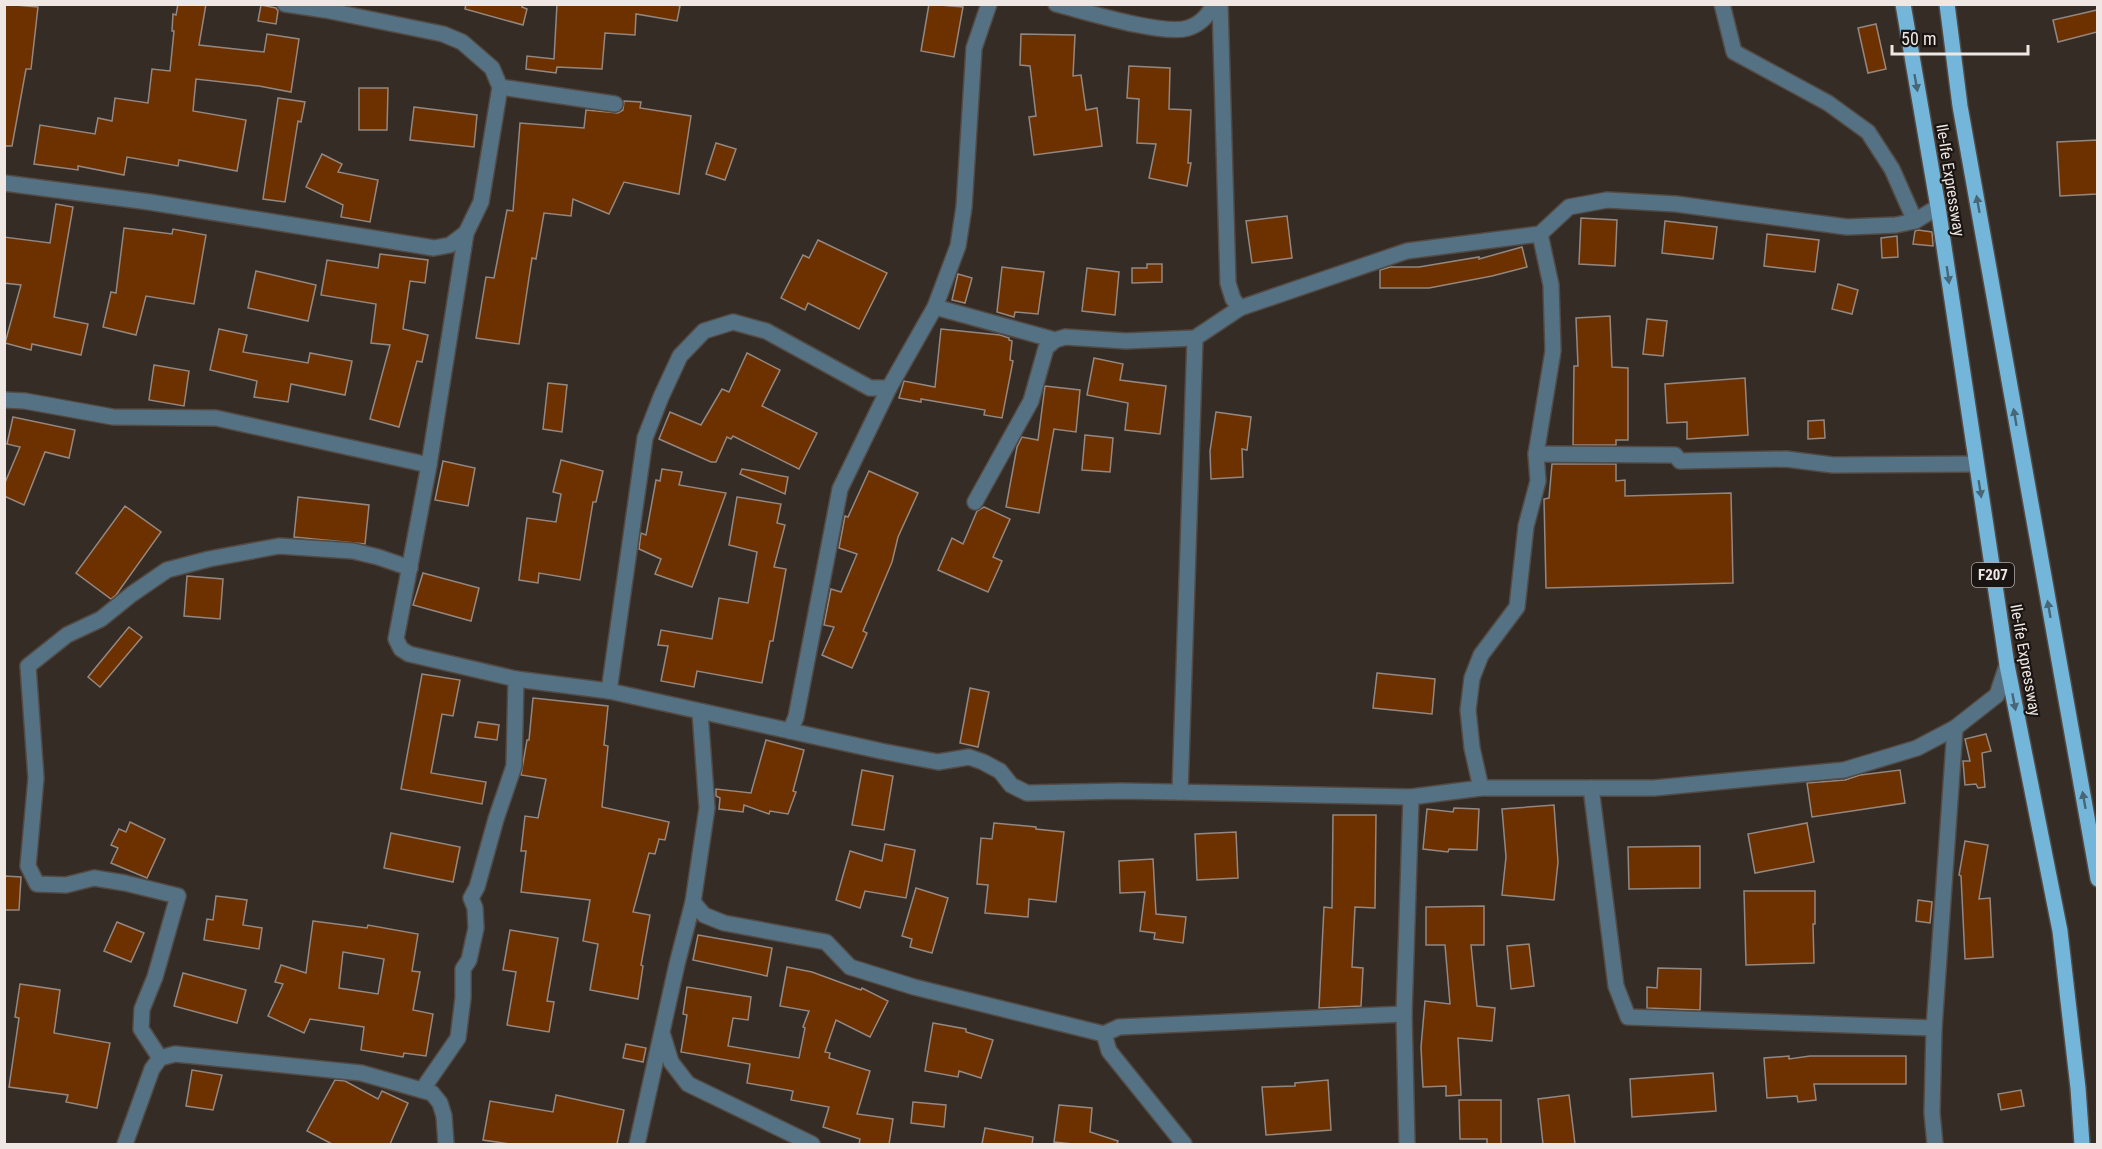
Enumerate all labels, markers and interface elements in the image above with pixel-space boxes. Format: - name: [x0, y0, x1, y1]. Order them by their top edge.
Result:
- scale bar: [1892, 18, 2028, 56]
- text: 50 m: [1901, 28, 1936, 49]
- one-way arrow: [1912, 74, 1921, 93]
- street label: Ile-Ife Expressway: [1932, 123, 1969, 238]
- one-way arrow: [1973, 194, 1982, 213]
- one-way arrow: [1944, 266, 1953, 285]
- one-way arrow: [2011, 407, 2020, 426]
- one-way arrow: [1976, 480, 1985, 499]
- road number: F207: [1972, 563, 2014, 587]
- one-way arrow: [2045, 599, 2054, 618]
- street label: Ile-Ife Expressway: [2006, 603, 2045, 718]
- one-way arrow: [2010, 693, 2019, 712]
- one-way arrow: [2079, 791, 2088, 810]

